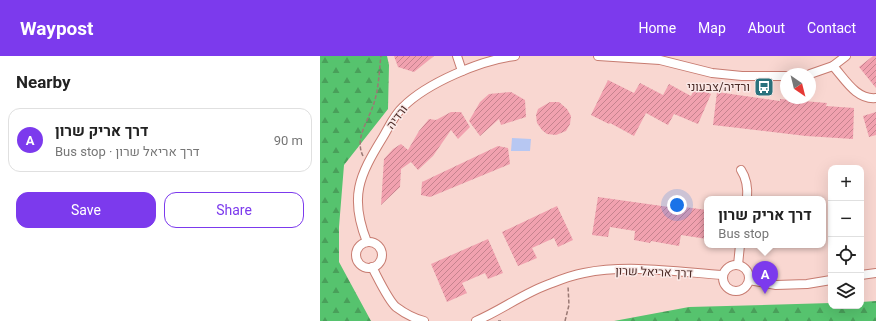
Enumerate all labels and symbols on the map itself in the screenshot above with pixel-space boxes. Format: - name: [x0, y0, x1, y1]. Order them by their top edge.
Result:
- north arrow: [780, 68, 816, 104]
- bus stop icon: ורדיה/צבעוני: [753, 76, 775, 98]
- place label: ורדיה/צבעוני: [687, 80, 750, 94]
- street label: ורדיה: [383, 102, 411, 132]
- your location: [667, 195, 687, 215]
- pin: A: [752, 261, 778, 294]
- street label: דרך אריאל שרון: [615, 264, 693, 280]

